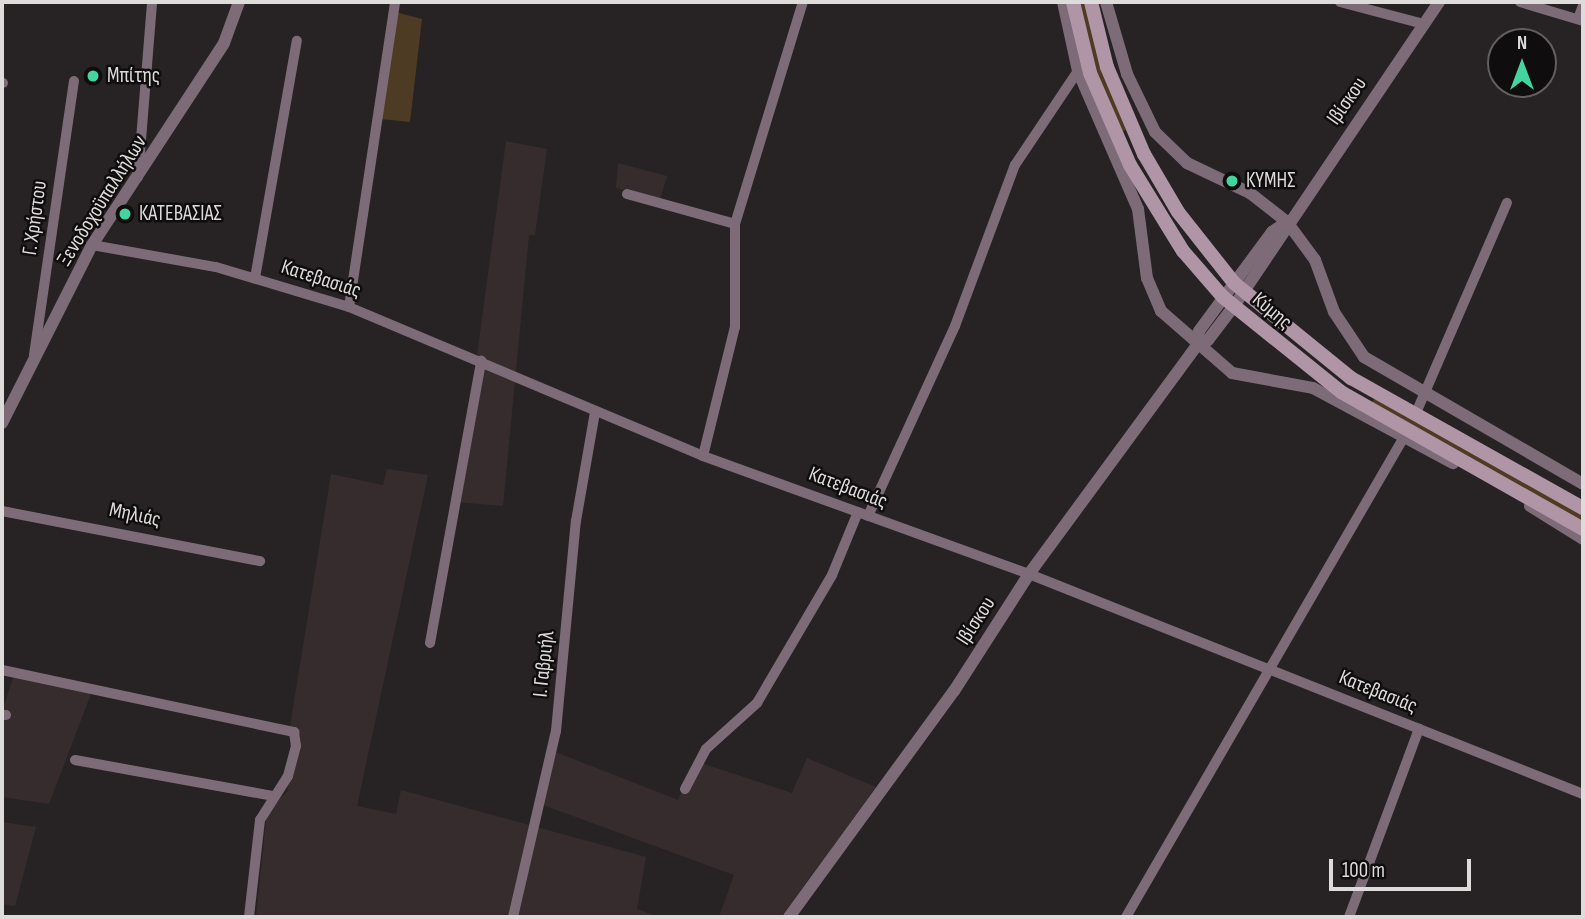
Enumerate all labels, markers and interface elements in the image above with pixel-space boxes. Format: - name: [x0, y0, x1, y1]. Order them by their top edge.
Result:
- north arrow: [1487, 28, 1557, 98]
- text: N: [1517, 32, 1527, 55]
- place label: Μπίτης: [107, 63, 160, 89]
- marker: Μπίτης: [85, 68, 101, 84]
- street label: Ιβίσκου: [1322, 72, 1372, 130]
- street label: Ξενοδοχοϋπαλλήλων: [52, 131, 152, 271]
- place label: ΚΥΜΗΣ: [1246, 168, 1295, 194]
- marker: ΚΥΜΗΣ: [1224, 173, 1240, 189]
- street label: Γ. Χρήστου: [17, 179, 53, 257]
- place label: ΚΑΤΕΒΑΣΙΑΣ: [139, 201, 222, 227]
- marker: ΚΑΤΕΒΑΣΙΑΣ: [117, 206, 133, 222]
- street label: Κατεβασιάς: [278, 254, 364, 304]
- street label: Κύμης: [1247, 287, 1297, 335]
- street label: Κατεβασιάς: [805, 462, 891, 514]
- street label: Μηλιάς: [107, 497, 163, 533]
- street label: Ιβίσκου: [951, 592, 1001, 650]
- street label: Ι. Γαβριήλ: [528, 630, 560, 698]
- street label: Κατεβασιάς: [1335, 665, 1421, 719]
- scale bar: [1333, 846, 1475, 890]
- text: 100 m: [1342, 858, 1385, 883]

